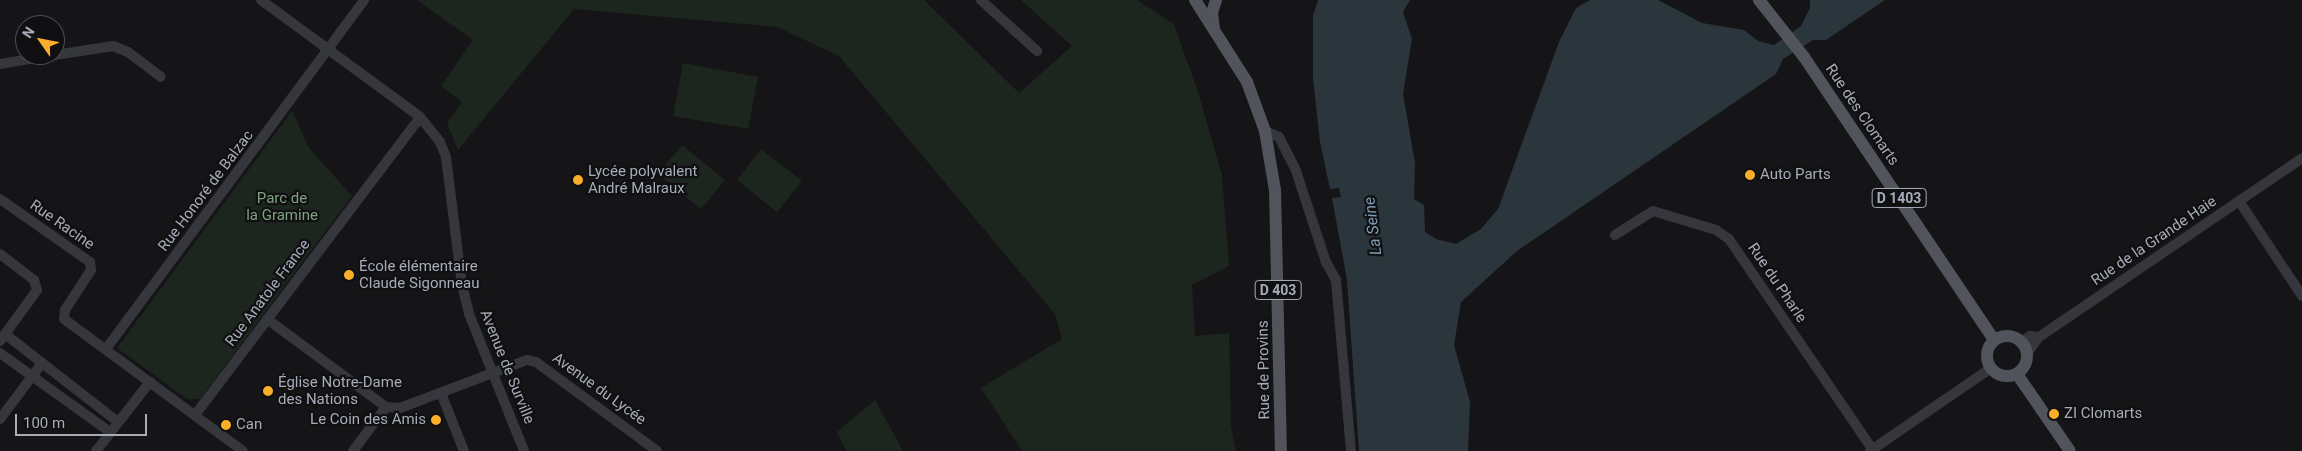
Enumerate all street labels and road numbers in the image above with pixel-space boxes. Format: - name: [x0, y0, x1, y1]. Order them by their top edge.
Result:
- street label: Rue des Clomarts: [1821, 61, 1903, 169]
- street label: Rue Honoré de Balzac: [155, 127, 257, 255]
- road number: D 1403: [1872, 187, 1926, 210]
- street label: Rue de la Grande Haie: [2088, 192, 2220, 290]
- street label: Rue Racine: [26, 196, 98, 254]
- street label: Rue Anatole France: [222, 236, 314, 350]
- street label: Rue du Pharle: [1744, 240, 1810, 326]
- road number: D 403: [1254, 278, 1302, 302]
- street label: Avenue de Surville: [476, 307, 538, 427]
- street label: Rue de Provins: [1254, 320, 1274, 420]
- street label: Avenue du Lycée: [549, 349, 649, 429]

